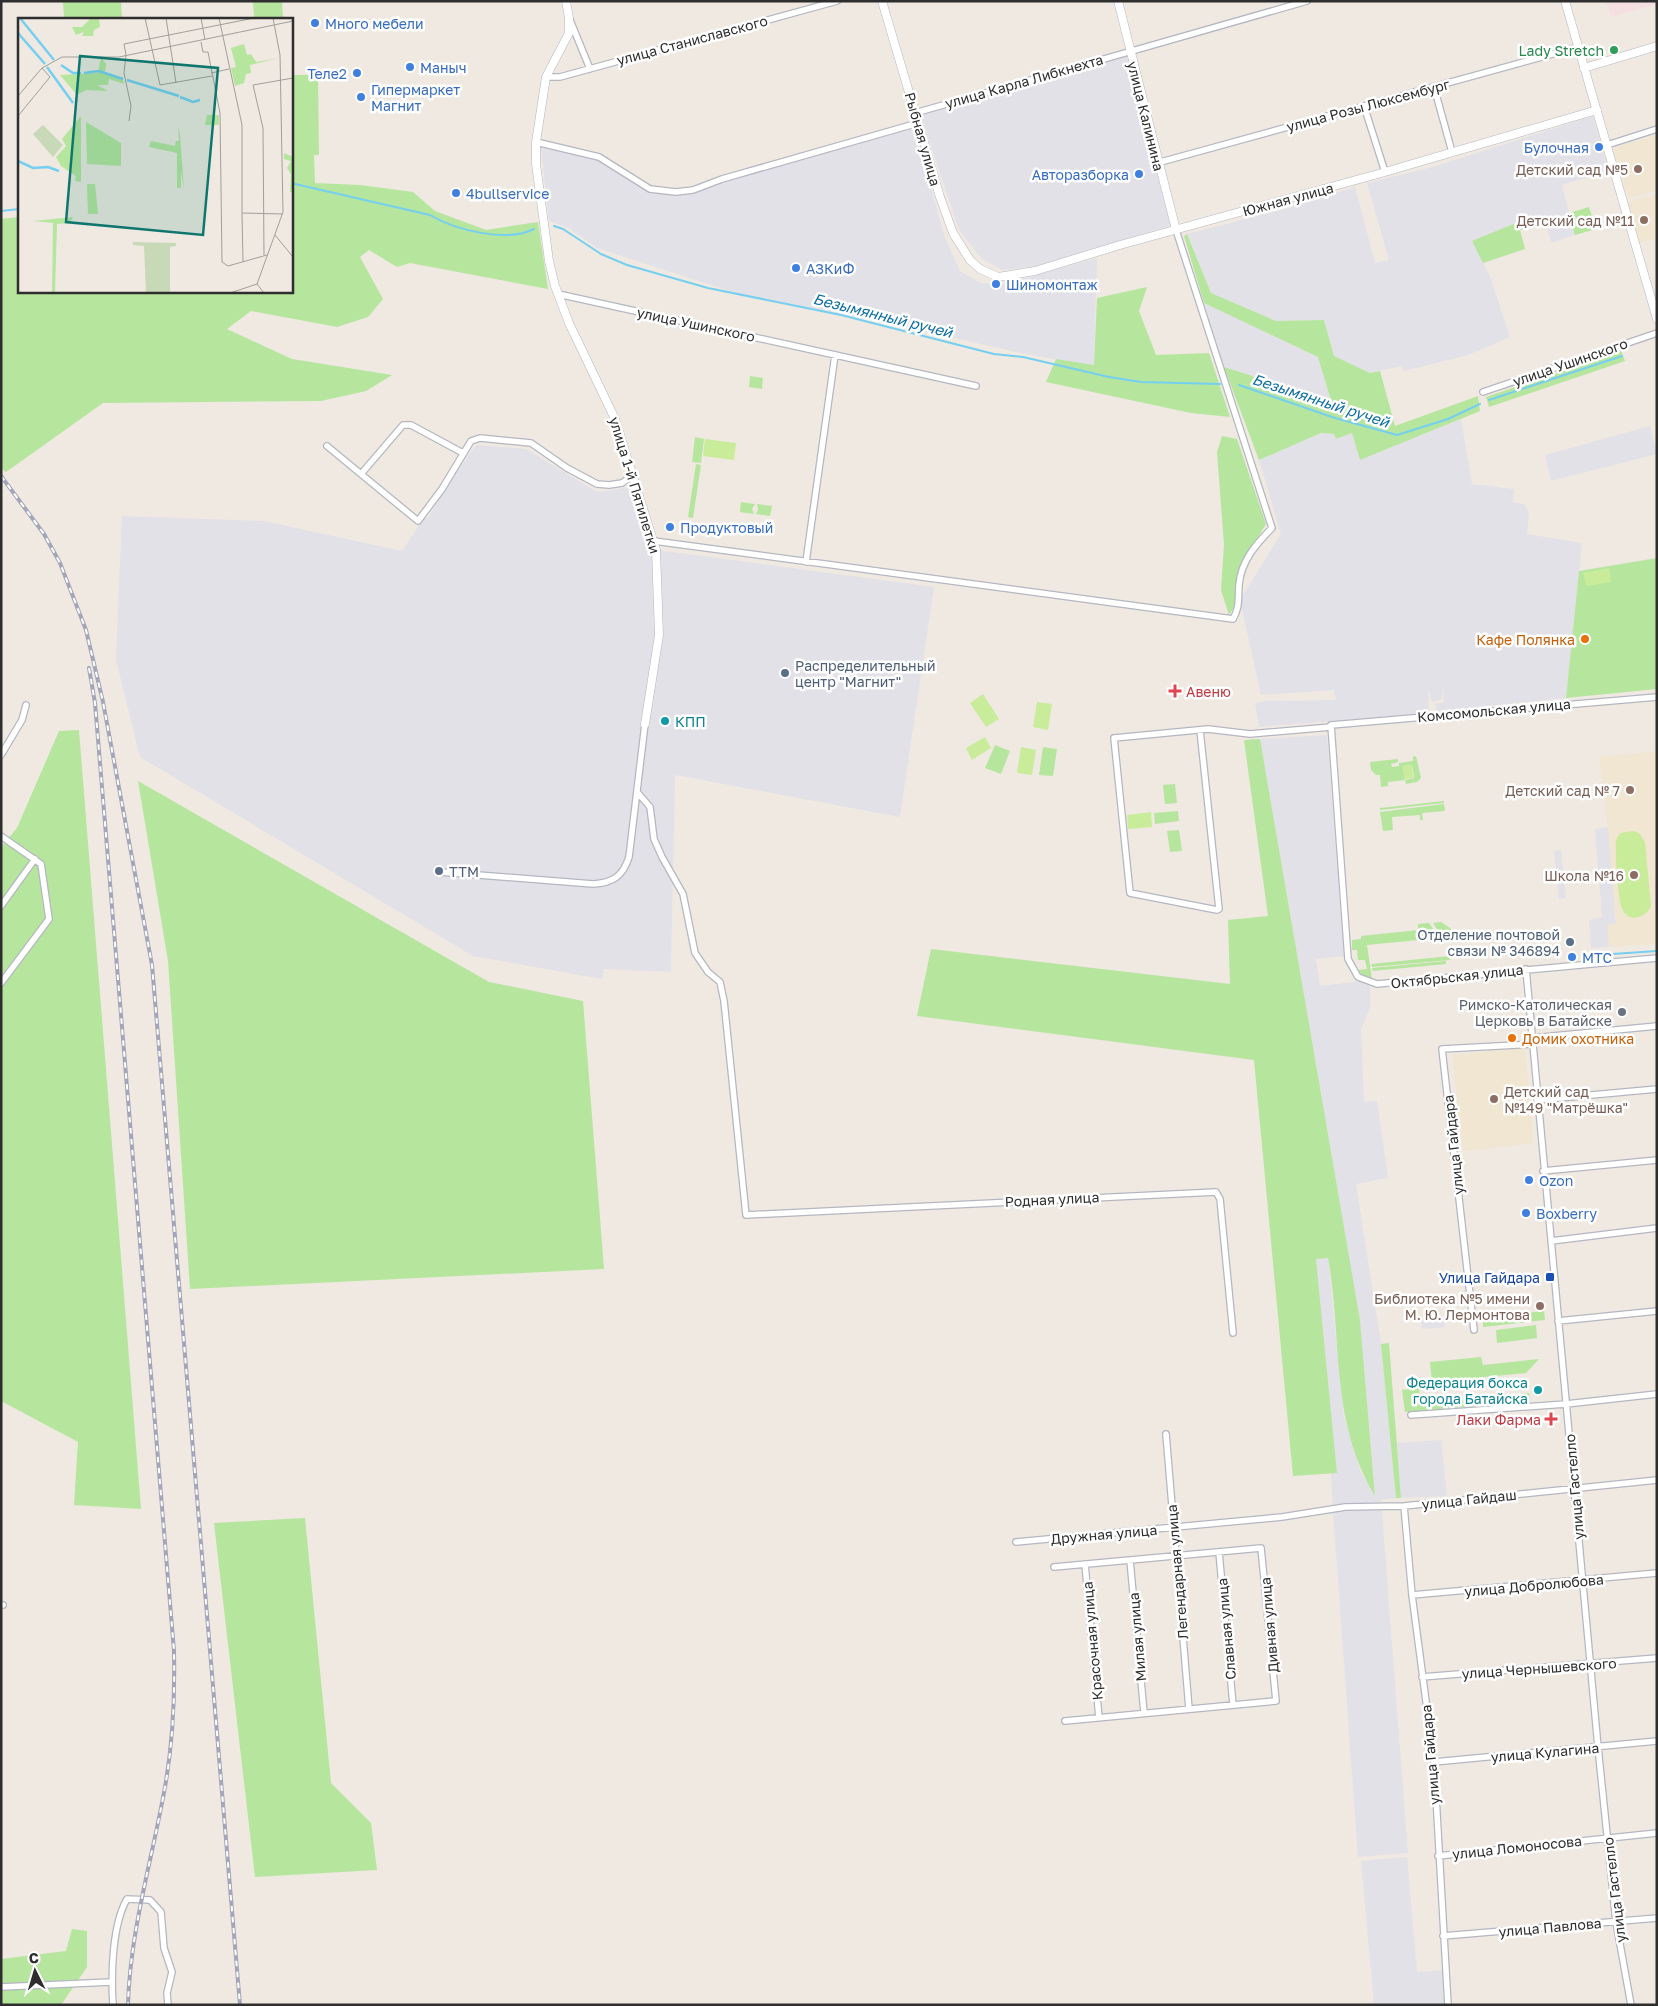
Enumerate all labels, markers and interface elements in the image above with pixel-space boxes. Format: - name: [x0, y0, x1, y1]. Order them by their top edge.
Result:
- street label: улица Станиславского: [615, 12, 769, 68]
- place label: Много мебели: [325, 15, 423, 32]
- marker: Много мебели: [309, 17, 321, 29]
- inset map: [18, 18, 292, 292]
- place label: Lady Stretch: [1518, 42, 1604, 59]
- marker: Lady Stretch: [1608, 44, 1620, 56]
- street label: улица Карла Либкнехта: [943, 50, 1105, 112]
- place label: Маныч: [420, 59, 466, 76]
- street label: улица Калинина: [1124, 59, 1168, 173]
- marker: Маныч: [404, 61, 416, 73]
- place label: Теле2: [307, 65, 347, 82]
- marker: Теле2: [351, 67, 363, 79]
- street label: улица Розы Люксембург: [1284, 75, 1452, 135]
- place label: Гипермаркет Магнит: [371, 81, 460, 114]
- street label: Рыбная улица: [902, 90, 944, 188]
- marker: Гипермаркет Магнит: [355, 91, 367, 103]
- place label: Булочная: [1524, 139, 1589, 156]
- marker: Булочная: [1593, 141, 1605, 153]
- place label: Детский сад №5: [1516, 161, 1628, 178]
- marker: Детский сад №5: [1632, 163, 1644, 175]
- place label: Авторазборка: [1032, 166, 1129, 183]
- marker: Авторазборка: [1133, 168, 1145, 180]
- street label: Южная улица: [1241, 179, 1335, 219]
- place label: 4bullservice: [466, 185, 549, 202]
- marker: 4bullservice: [450, 187, 462, 199]
- place label: Детский сад №11: [1517, 212, 1634, 229]
- marker: Детский сад №11: [1638, 214, 1650, 226]
- place label: АЗКиФ: [806, 260, 854, 277]
- marker: АЗКиФ: [790, 262, 802, 274]
- place label: Шиномонтаж: [1006, 276, 1098, 293]
- marker: Шиномонтаж: [990, 278, 1002, 290]
- water label: Безымянный ручей: [811, 289, 955, 342]
- street label: улица Ушинского: [635, 303, 757, 345]
- street label: улица Ушинского: [1510, 334, 1630, 390]
- water label: Безымянный ручей: [1250, 369, 1392, 432]
- street label: улица 1-й Пятилетки: [606, 415, 664, 555]
- place label: Продуктовый: [680, 519, 773, 536]
- marker: Продуктовый: [664, 521, 676, 533]
- place label: Кафе Полянка: [1476, 631, 1575, 648]
- marker: Кафе Полянка: [1579, 633, 1591, 645]
- place label: Распределительный центр "Магнит": [795, 657, 935, 690]
- marker: Распределительный центр "Магнит": [779, 667, 791, 679]
- place label: Авеню: [1186, 683, 1231, 700]
- marker: Авеню: [1168, 684, 1182, 698]
- street label: Комсомольская улица: [1417, 695, 1571, 725]
- place label: КПП: [675, 713, 706, 730]
- marker: КПП: [659, 715, 671, 727]
- place label: Детский сад № 7: [1505, 782, 1620, 799]
- marker: Детский сад № 7: [1624, 784, 1636, 796]
- place label: ТТМ: [449, 863, 479, 880]
- marker: ТТМ: [433, 865, 445, 877]
- place label: Школа №16: [1544, 867, 1624, 884]
- marker: Школа №16: [1628, 869, 1640, 881]
- place label: Отделение почтовой связи № 346894: [1417, 926, 1560, 959]
- marker: Отделение почтовой связи № 346894: [1564, 936, 1576, 948]
- place label: МТС: [1582, 949, 1612, 966]
- marker: МТС: [1566, 951, 1578, 963]
- street label: Октябрьская улица: [1390, 961, 1524, 991]
- place label: Римско-Католическая Церковь в Батайске: [1459, 996, 1612, 1029]
- marker: Римско-Католическая Церковь в Батайске: [1616, 1006, 1628, 1018]
- place label: Домик охотника: [1522, 1030, 1634, 1047]
- marker: Домик охотника: [1506, 1032, 1518, 1044]
- place label: Детский сад №149 "Матрёшка": [1504, 1083, 1628, 1116]
- marker: Детский сад №149 "Матрёшка": [1488, 1093, 1500, 1105]
- street label: улица Гайдара: [1439, 1094, 1467, 1196]
- place label: Ozon: [1539, 1172, 1573, 1189]
- marker: Ozon: [1523, 1174, 1535, 1186]
- street label: Родная улица: [1004, 1188, 1100, 1210]
- place label: Boxberry: [1536, 1205, 1597, 1222]
- marker: Boxberry: [1520, 1207, 1532, 1219]
- place label: Улица Гайдара: [1439, 1269, 1540, 1286]
- marker: Улица Гайдара: [1544, 1271, 1556, 1283]
- place label: Библиотека №5 имени М. Ю. Лермонтова: [1374, 1290, 1530, 1323]
- marker: Библиотека №5 имени М. Ю. Лермонтова: [1534, 1300, 1546, 1312]
- place label: Федерация бокса города Батайска: [1406, 1374, 1528, 1407]
- marker: Федерация бокса города Батайска: [1532, 1384, 1544, 1396]
- place label: Лаки Фарма: [1456, 1411, 1541, 1428]
- marker: Лаки Фарма: [1545, 1413, 1557, 1425]
- street label: улица Гастелло: [1561, 1433, 1587, 1541]
- street label: улица Гайдаш: [1421, 1486, 1517, 1512]
- street label: Легендарная улица: [1163, 1504, 1191, 1640]
- street label: Дружная улица: [1050, 1521, 1158, 1547]
- street label: улица Добролюбова: [1464, 1570, 1604, 1600]
- street label: Славная улица: [1213, 1577, 1239, 1681]
- street label: Дивная улица: [1256, 1577, 1282, 1673]
- street label: Красочная улица: [1078, 1581, 1106, 1701]
- street label: Милая улица: [1125, 1592, 1149, 1682]
- street label: улица Чернышевского: [1461, 1654, 1617, 1682]
- street label: улица Гайдара: [1417, 1704, 1443, 1806]
- street label: улица Кулагина: [1490, 1739, 1600, 1765]
- street label: улица Ломоносова: [1451, 1832, 1583, 1862]
- street label: улица Гастелло: [1599, 1836, 1629, 1944]
- street label: улица Павлова: [1498, 1914, 1602, 1940]
- north arrow: [10, 1946, 60, 1996]
- text: С: [28, 1949, 40, 1966]

